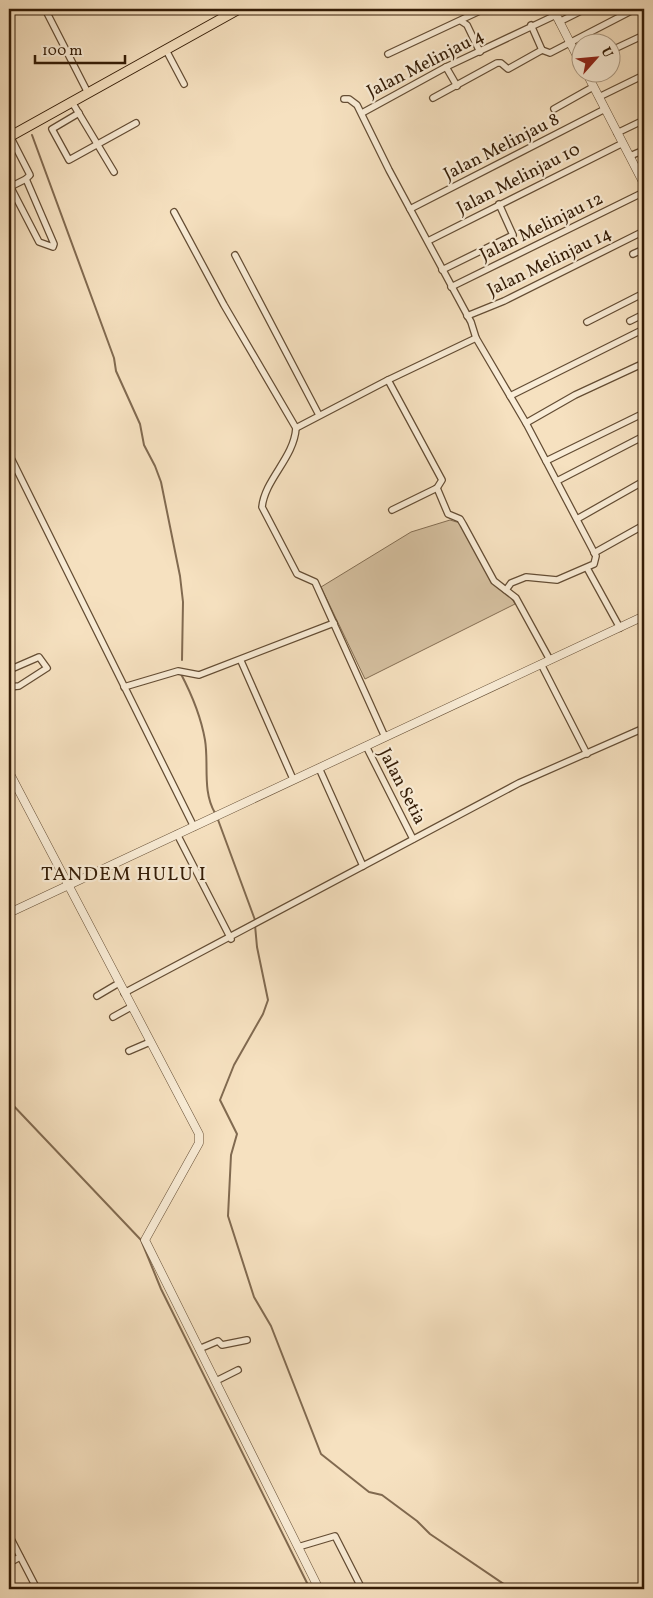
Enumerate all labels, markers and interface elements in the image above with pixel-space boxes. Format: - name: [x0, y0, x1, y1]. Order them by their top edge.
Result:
- street label: Jalan Melinjau 4: [363, 24, 489, 105]
- scale bar: [35, 32, 125, 64]
- north arrow: [570, 32, 620, 82]
- text: 100 m: [42, 41, 82, 62]
- text: U: [596, 44, 617, 62]
- street label: Jalan Melinjau 8: [439, 107, 564, 187]
- street label: Jalan Melinjau 10: [453, 137, 585, 221]
- street label: Jalan Melinjau 12: [476, 187, 608, 268]
- street label: Jalan Melinjau 14: [483, 221, 616, 303]
- street label: Jalan Setia: [372, 744, 432, 829]
- district label: TANDEM HULU I: [41, 861, 207, 889]

